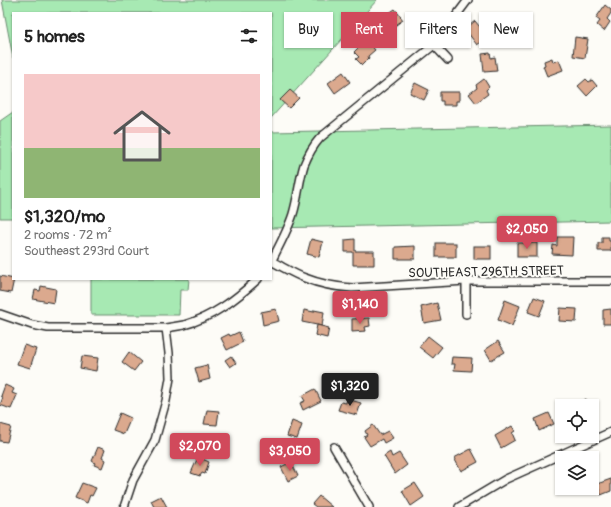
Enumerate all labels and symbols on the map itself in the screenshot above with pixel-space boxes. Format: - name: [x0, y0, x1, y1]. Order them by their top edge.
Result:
- pin: $2,050: [494, 216, 560, 250]
- street label: SOUTHEAST 296TH STREET: [408, 263, 564, 281]
- pin: $1,140: [327, 291, 393, 325]
- pin: $1,320: [317, 373, 383, 407]
- pin: $2,070: [167, 433, 233, 467]
- pin: $3,050: [257, 438, 323, 472]

